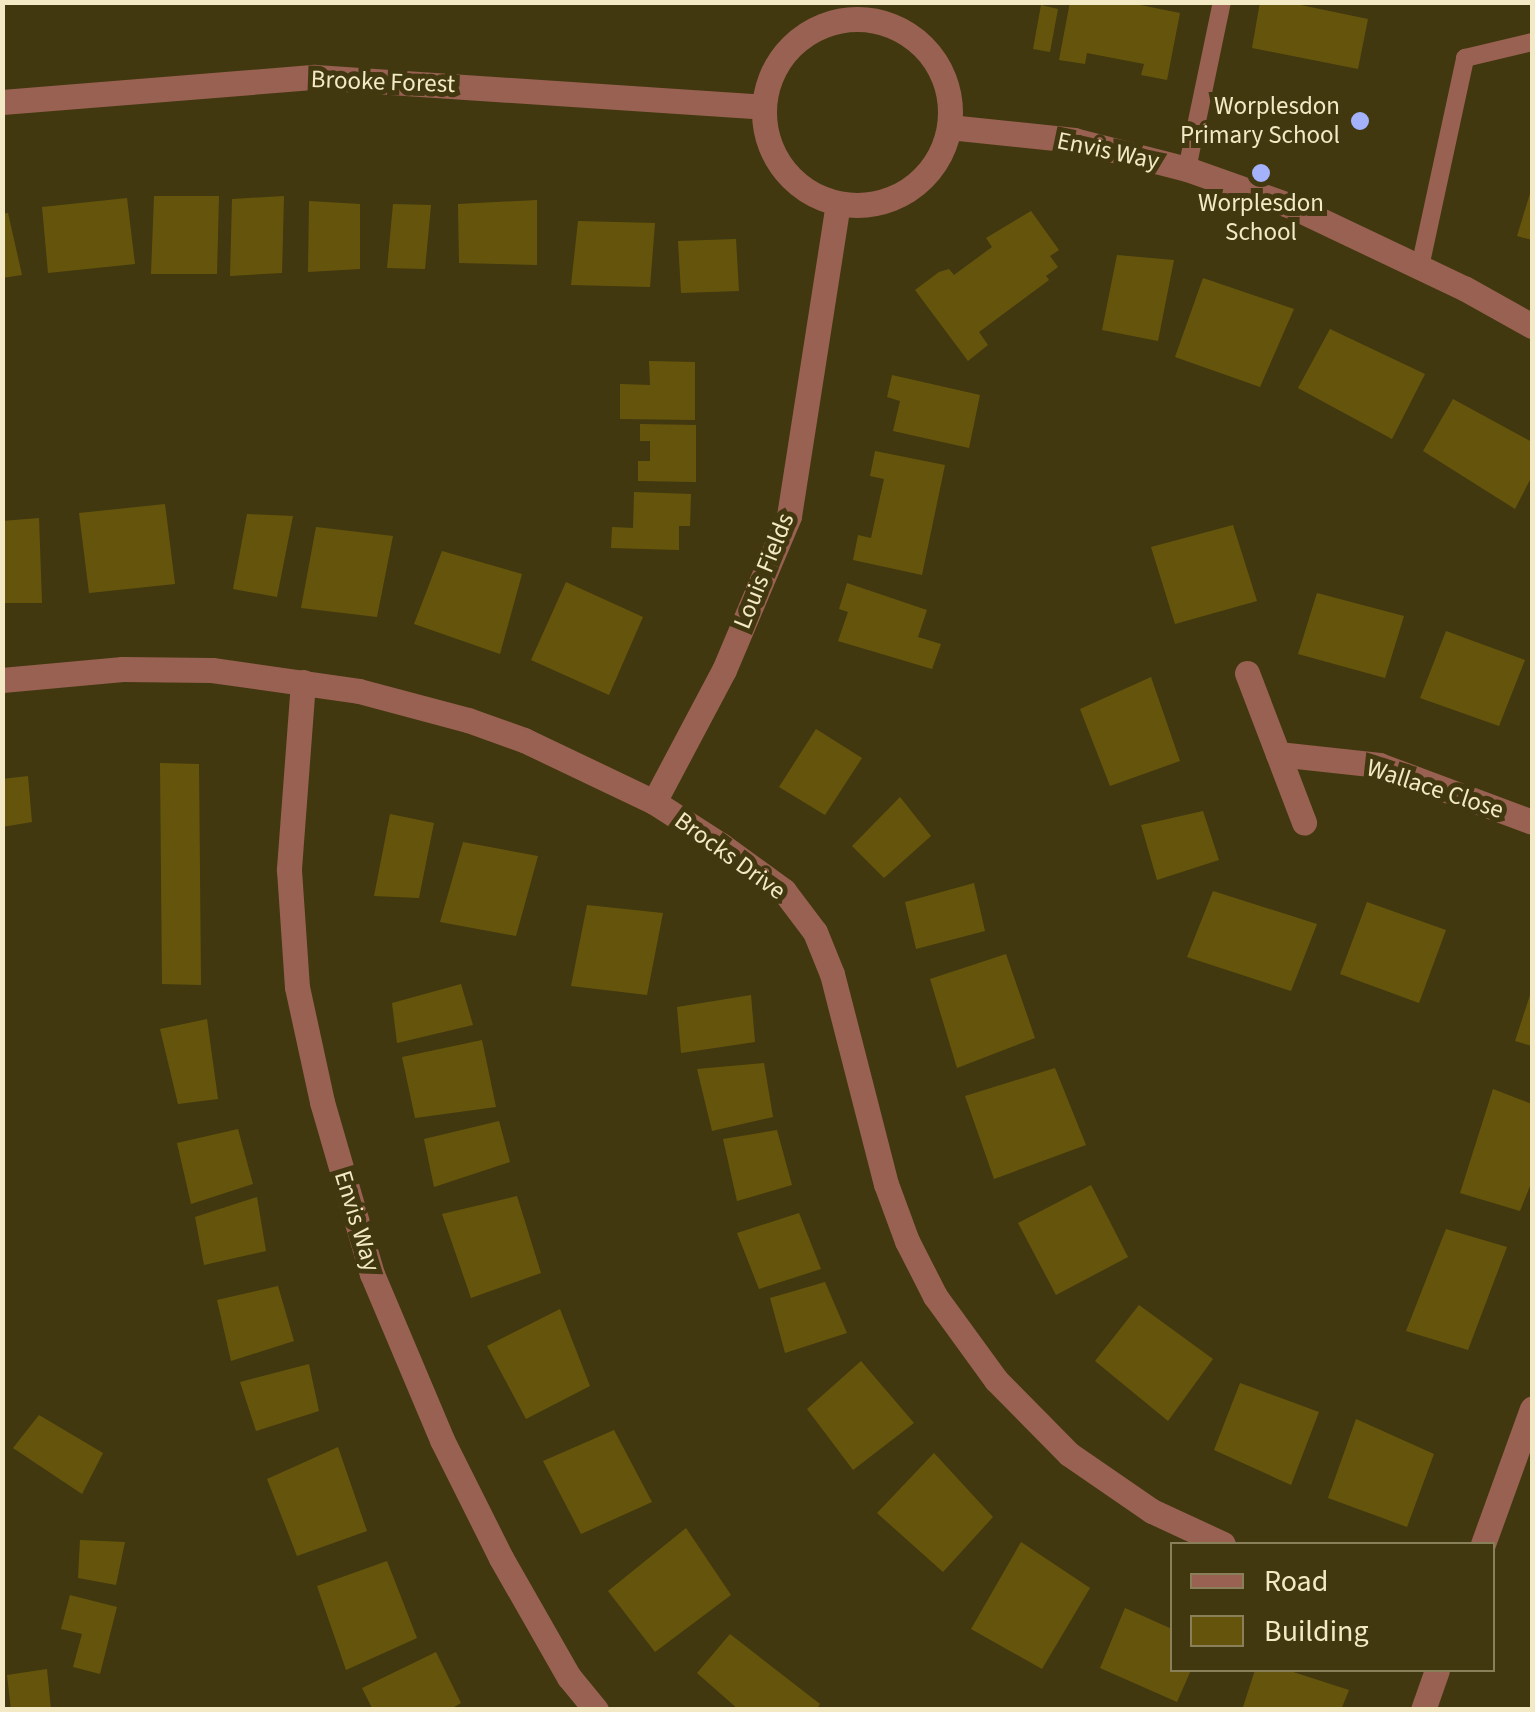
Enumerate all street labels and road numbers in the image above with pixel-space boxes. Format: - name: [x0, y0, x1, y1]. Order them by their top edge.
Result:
- street label: Brooke Forest: [310, 64, 456, 100]
- street label: Envis Way: [1054, 126, 1162, 176]
- street label: Louis Fields: [727, 509, 801, 633]
- street label: Wallace Close: [1363, 753, 1507, 825]
- street label: Brocks Drive: [669, 806, 791, 906]
- street label: Envis Way: [328, 1167, 386, 1275]

